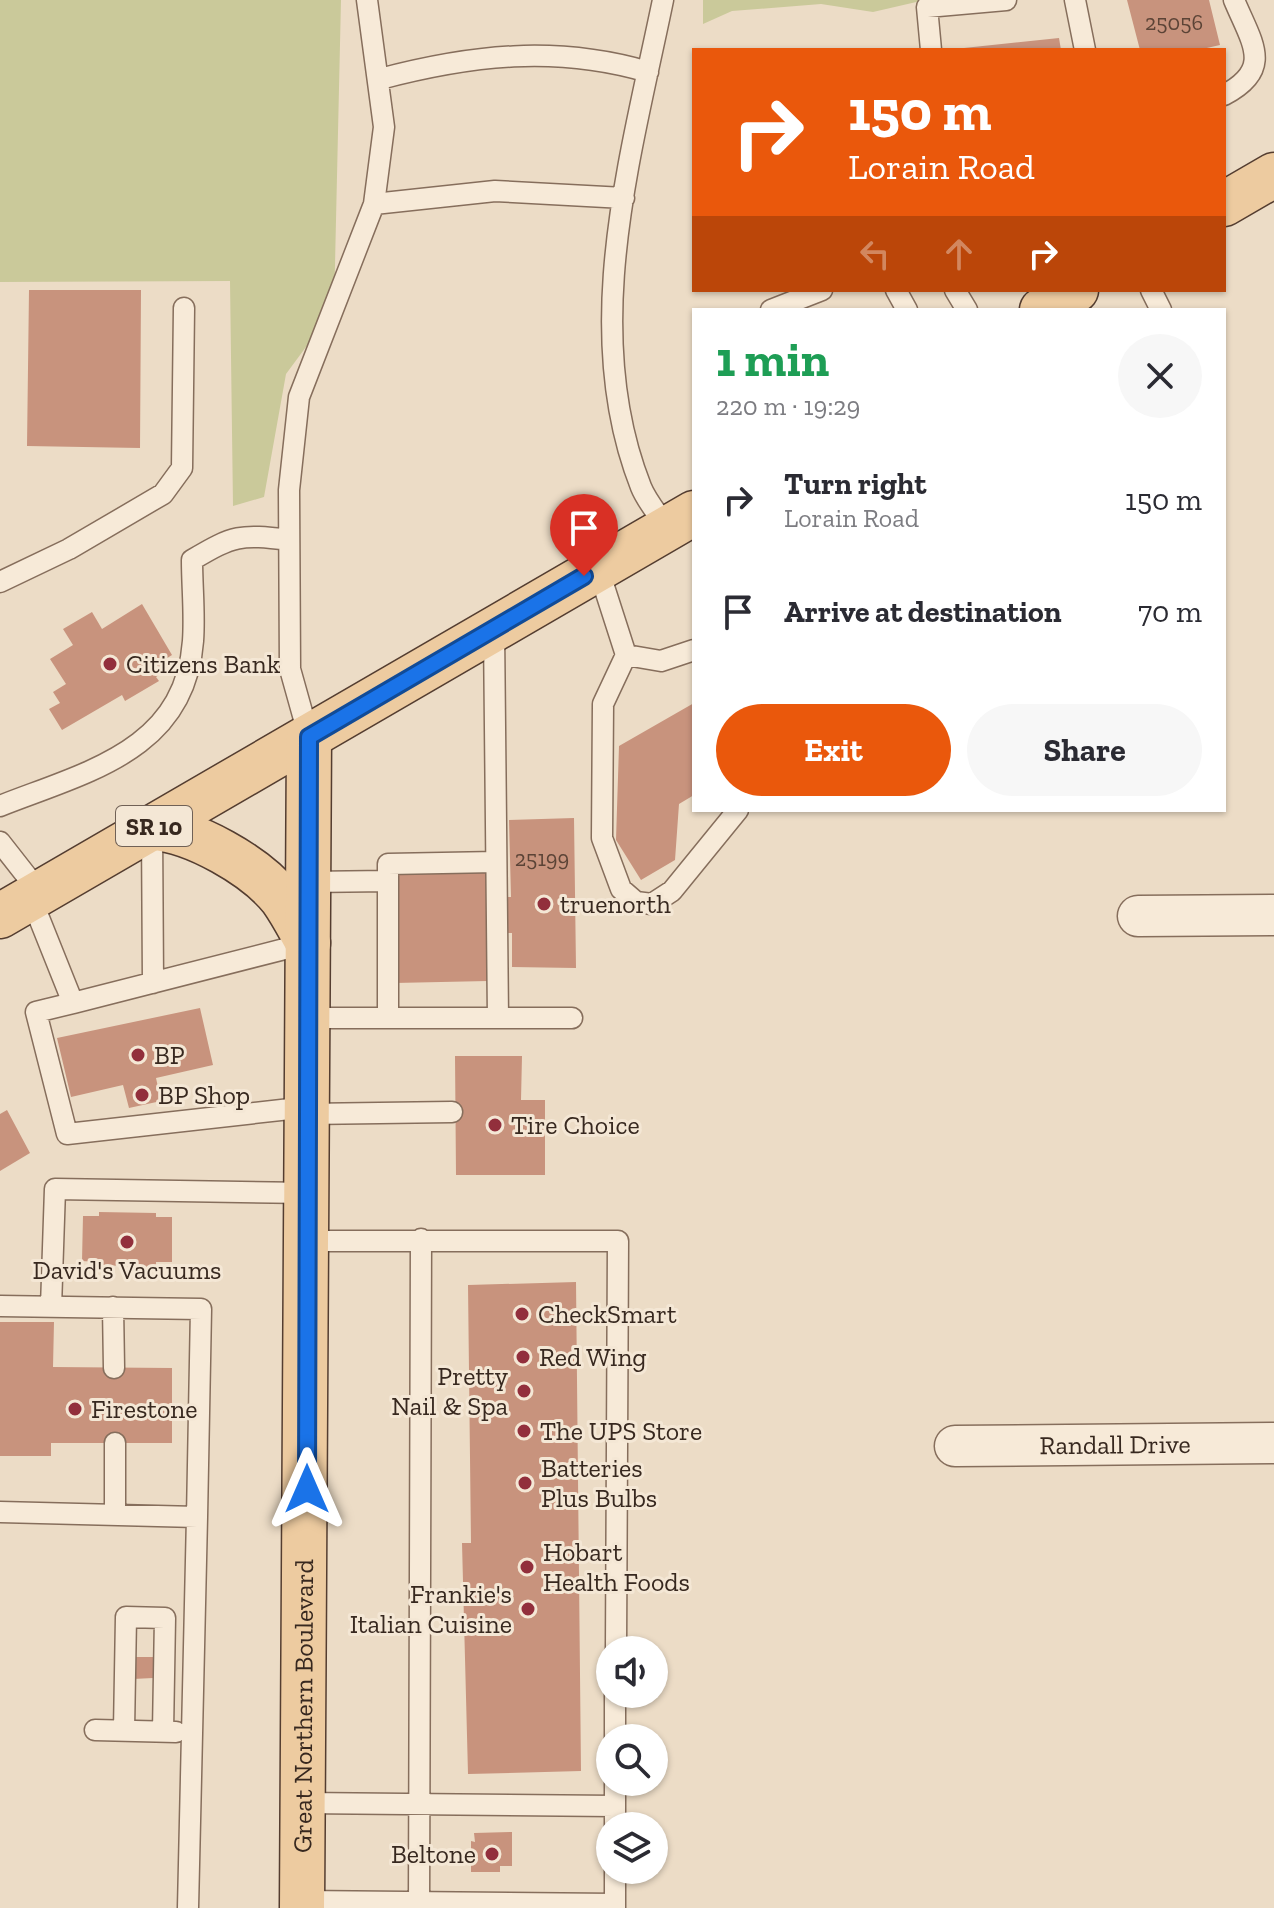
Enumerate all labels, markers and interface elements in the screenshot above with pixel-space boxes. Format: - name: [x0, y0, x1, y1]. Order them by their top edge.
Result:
- house number: 25056: [1145, 9, 1203, 36]
- text: 150 m: [848, 77, 992, 144]
- icon: right: [716, 80, 820, 184]
- text: Lorain Road: [848, 145, 1035, 188]
- icon: left: [853, 232, 897, 276]
- icon: ahead: [937, 232, 981, 276]
- icon: right: [1021, 232, 1065, 276]
- text: 1 min: [716, 331, 829, 388]
- button: close: [1118, 334, 1202, 418]
- text: 220 m · 19:29: [716, 390, 860, 422]
- text: Turn right: [784, 466, 926, 502]
- icon: right: [716, 478, 760, 522]
- text: 150 m: [1125, 482, 1202, 518]
- pin: [550, 494, 618, 576]
- text: Lorain Road: [784, 502, 919, 534]
- icon: arrive: [562, 506, 606, 550]
- icon: arrive: [716, 590, 760, 634]
- text: Arrive at destination: [784, 594, 1061, 630]
- text: 70 m: [1138, 594, 1202, 630]
- place label: Citizens Bank: [126, 648, 281, 680]
- marker: Citizens Bank: [101, 655, 119, 673]
- button: Exit: [716, 704, 951, 796]
- button: Share: [967, 704, 1202, 796]
- road number: SR 10: [116, 806, 192, 846]
- house number: 25199: [515, 845, 569, 872]
- place label: truenorth: [560, 888, 671, 920]
- marker: truenorth: [535, 895, 553, 913]
- place label: BP: [154, 1039, 185, 1071]
- marker: BP: [129, 1046, 147, 1064]
- place label: BP Shop: [158, 1079, 250, 1111]
- marker: BP Shop: [133, 1086, 151, 1104]
- place label: Tire Choice: [511, 1109, 640, 1141]
- marker: Tire Choice: [486, 1116, 504, 1134]
- marker: David's Vacuums: [118, 1233, 136, 1251]
- place label: David's Vacuums: [33, 1254, 221, 1286]
- place label: CheckSmart: [538, 1298, 677, 1330]
- marker: CheckSmart: [513, 1305, 531, 1323]
- place label: Red Wing: [539, 1341, 647, 1373]
- marker: Red Wing: [514, 1348, 532, 1366]
- place label: Pretty Nail & Spa: [391, 1360, 509, 1422]
- marker: Pretty Nail & Spa: [515, 1382, 533, 1400]
- place label: Firestone: [91, 1393, 197, 1425]
- marker: Firestone: [66, 1400, 84, 1418]
- place label: The UPS Store: [540, 1415, 702, 1447]
- marker: The UPS Store: [515, 1422, 533, 1440]
- street label: Randall Drive: [1039, 1428, 1191, 1461]
- position arrow: [265, 1447, 349, 1531]
- place label: Batteries Plus Bulbs: [541, 1452, 657, 1514]
- marker: Batteries Plus Bulbs: [516, 1474, 534, 1492]
- place label: Hobart Health Foods: [543, 1536, 690, 1598]
- marker: Hobart Health Foods: [518, 1558, 536, 1576]
- street label: Great Northern Boulevard: [286, 1559, 320, 1853]
- place label: Frankie's Italian Cuisine: [350, 1578, 512, 1640]
- marker: Frankie's Italian Cuisine: [519, 1600, 537, 1618]
- map controls: [596, 1636, 668, 1884]
- button: sound: [596, 1636, 668, 1708]
- button: search: [596, 1724, 668, 1796]
- button: layers: [596, 1812, 668, 1884]
- place label: Beltone: [391, 1838, 476, 1870]
- marker: Beltone: [483, 1845, 501, 1863]

